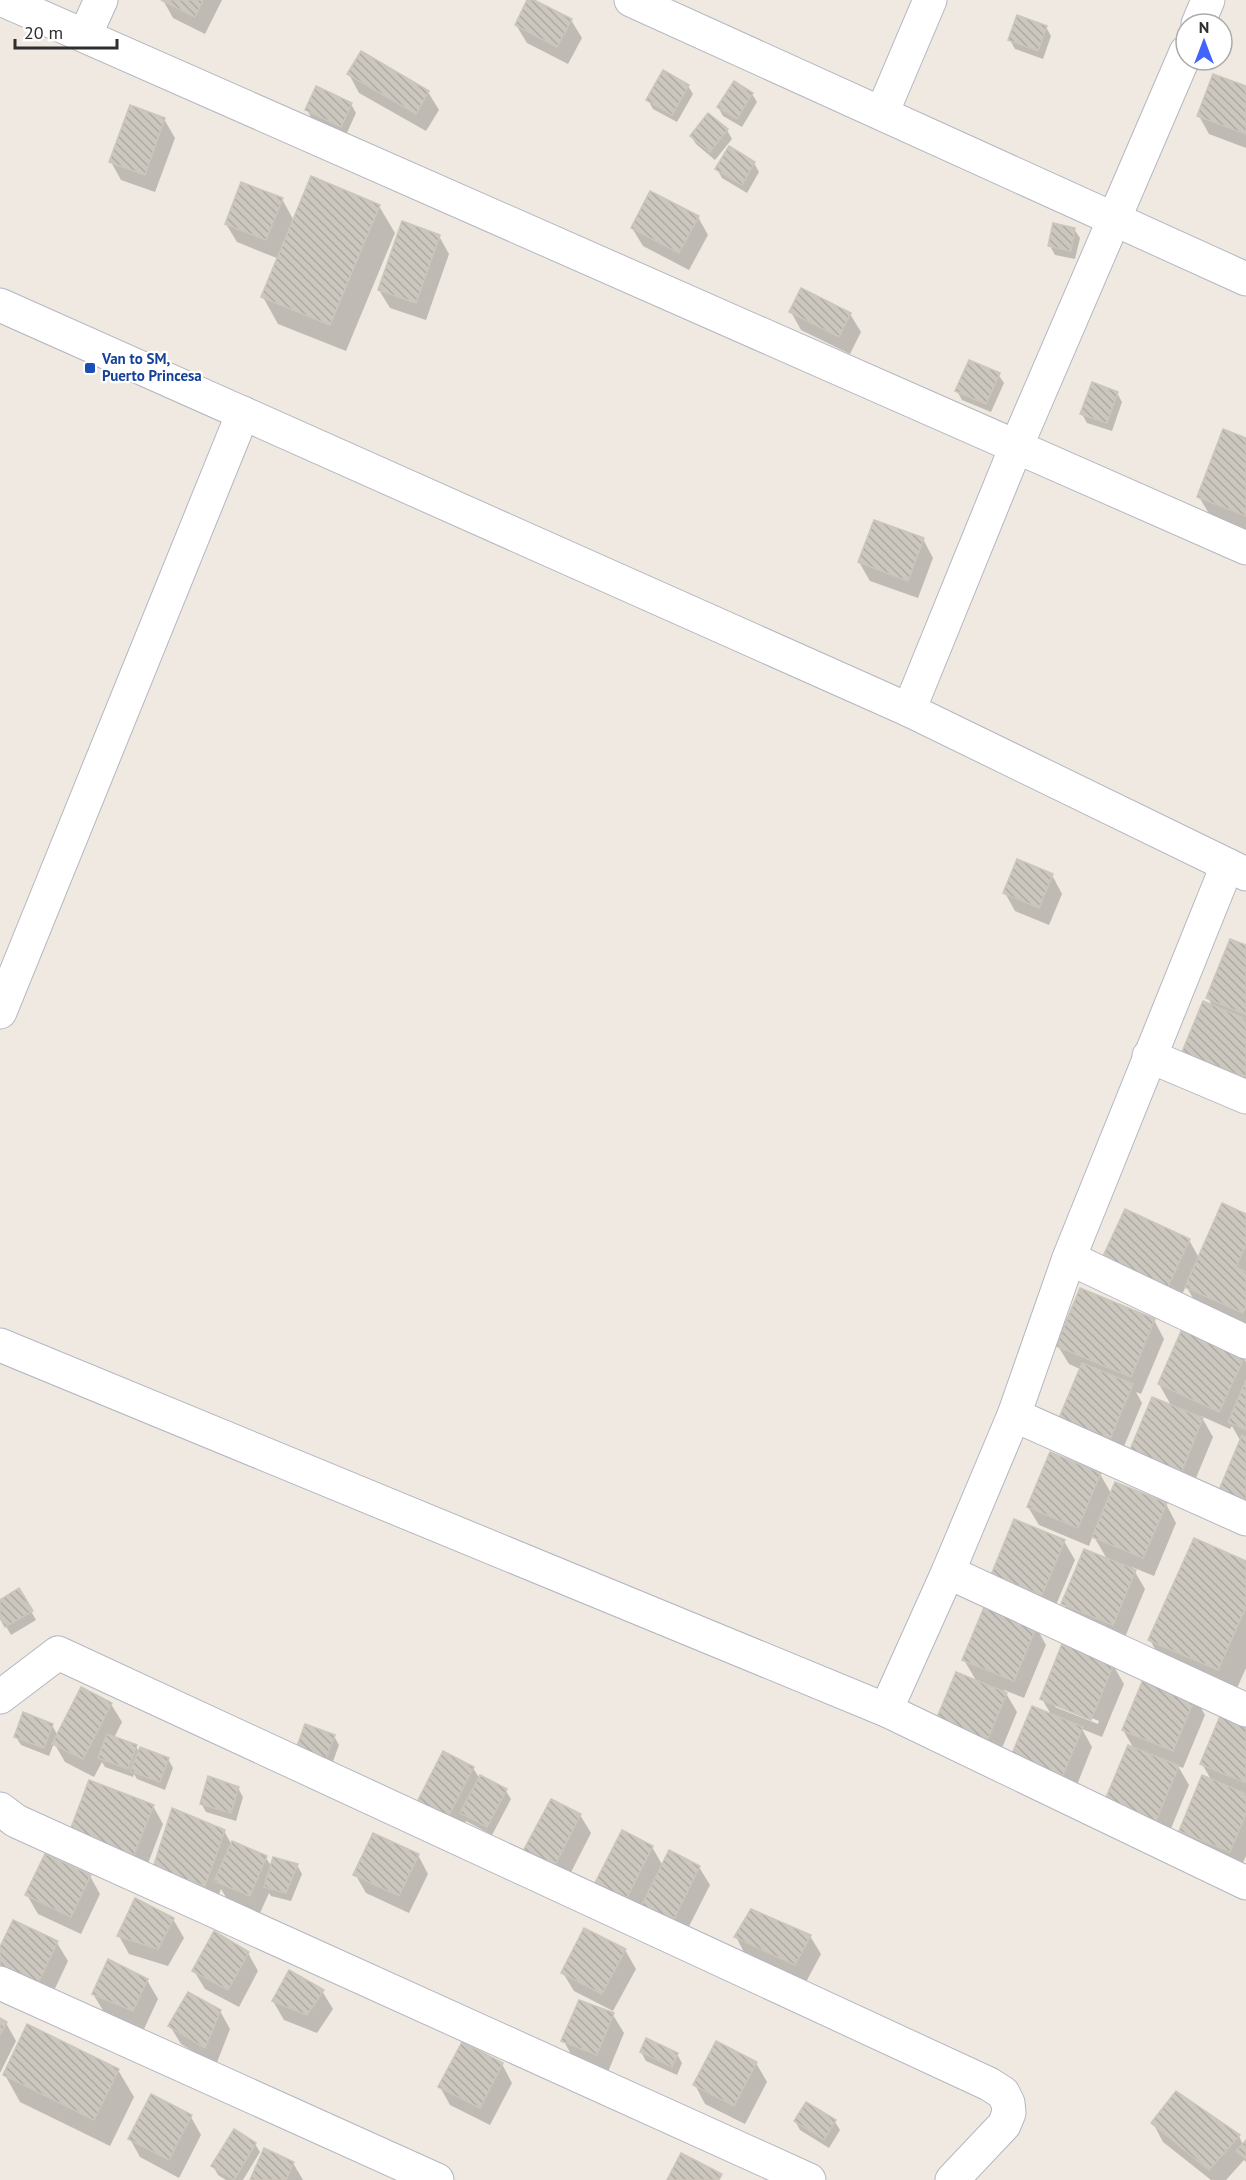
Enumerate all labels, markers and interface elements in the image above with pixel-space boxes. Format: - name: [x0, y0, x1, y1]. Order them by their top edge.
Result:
- scale bar: [15, 12, 117, 50]
- north arrow: [1174, 12, 1234, 72]
- text: N: [1199, 17, 1209, 37]
- text: 20 m: [24, 21, 63, 44]
- place label: Van to SM, Puerto Princesa: [101, 349, 202, 385]
- marker: Van to SM, Puerto Princesa: [83, 361, 97, 375]

